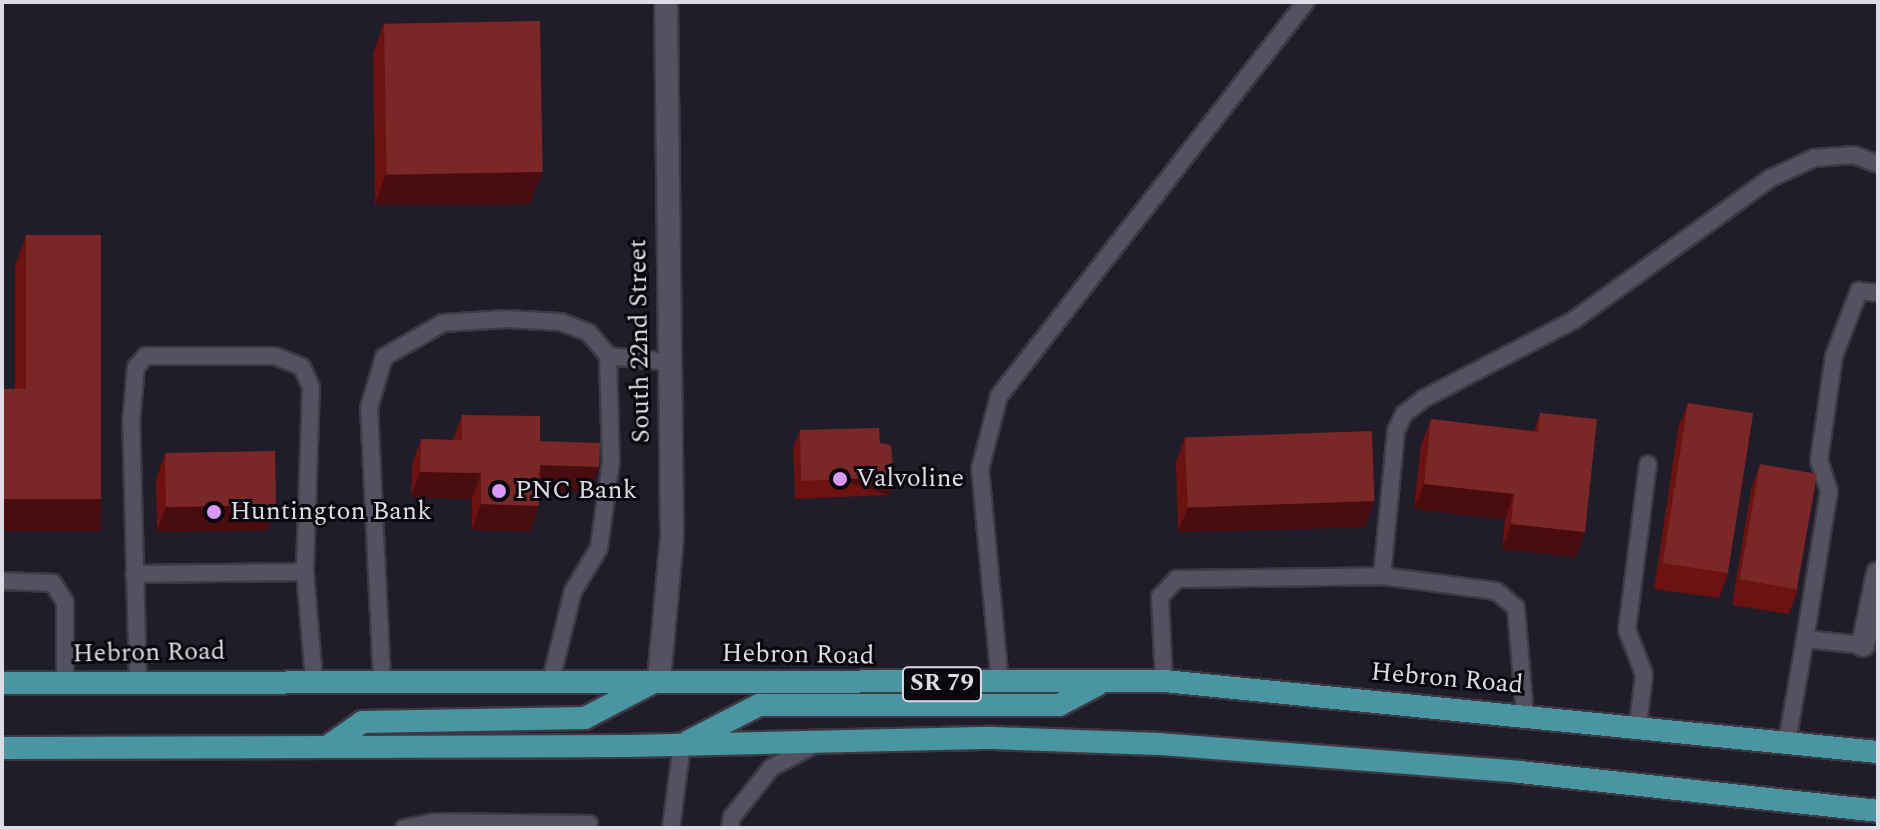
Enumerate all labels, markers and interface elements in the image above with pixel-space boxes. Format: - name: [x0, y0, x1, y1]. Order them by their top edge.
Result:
- street label: South 22nd Street: [623, 239, 657, 443]
- place label: Valvoline: [856, 463, 964, 495]
- marker: Valvoline: [831, 470, 849, 488]
- place label: PNC Bank: [515, 475, 637, 507]
- marker: PNC Bank: [490, 482, 508, 500]
- place label: Huntington Bank: [230, 496, 432, 528]
- marker: Huntington Bank: [205, 503, 223, 521]
- street label: Hebron Road: [72, 636, 226, 670]
- street label: Hebron Road: [721, 638, 875, 672]
- street label: Hebron Road: [1370, 657, 1524, 701]
- road number: SR 79: [900, 664, 984, 704]

